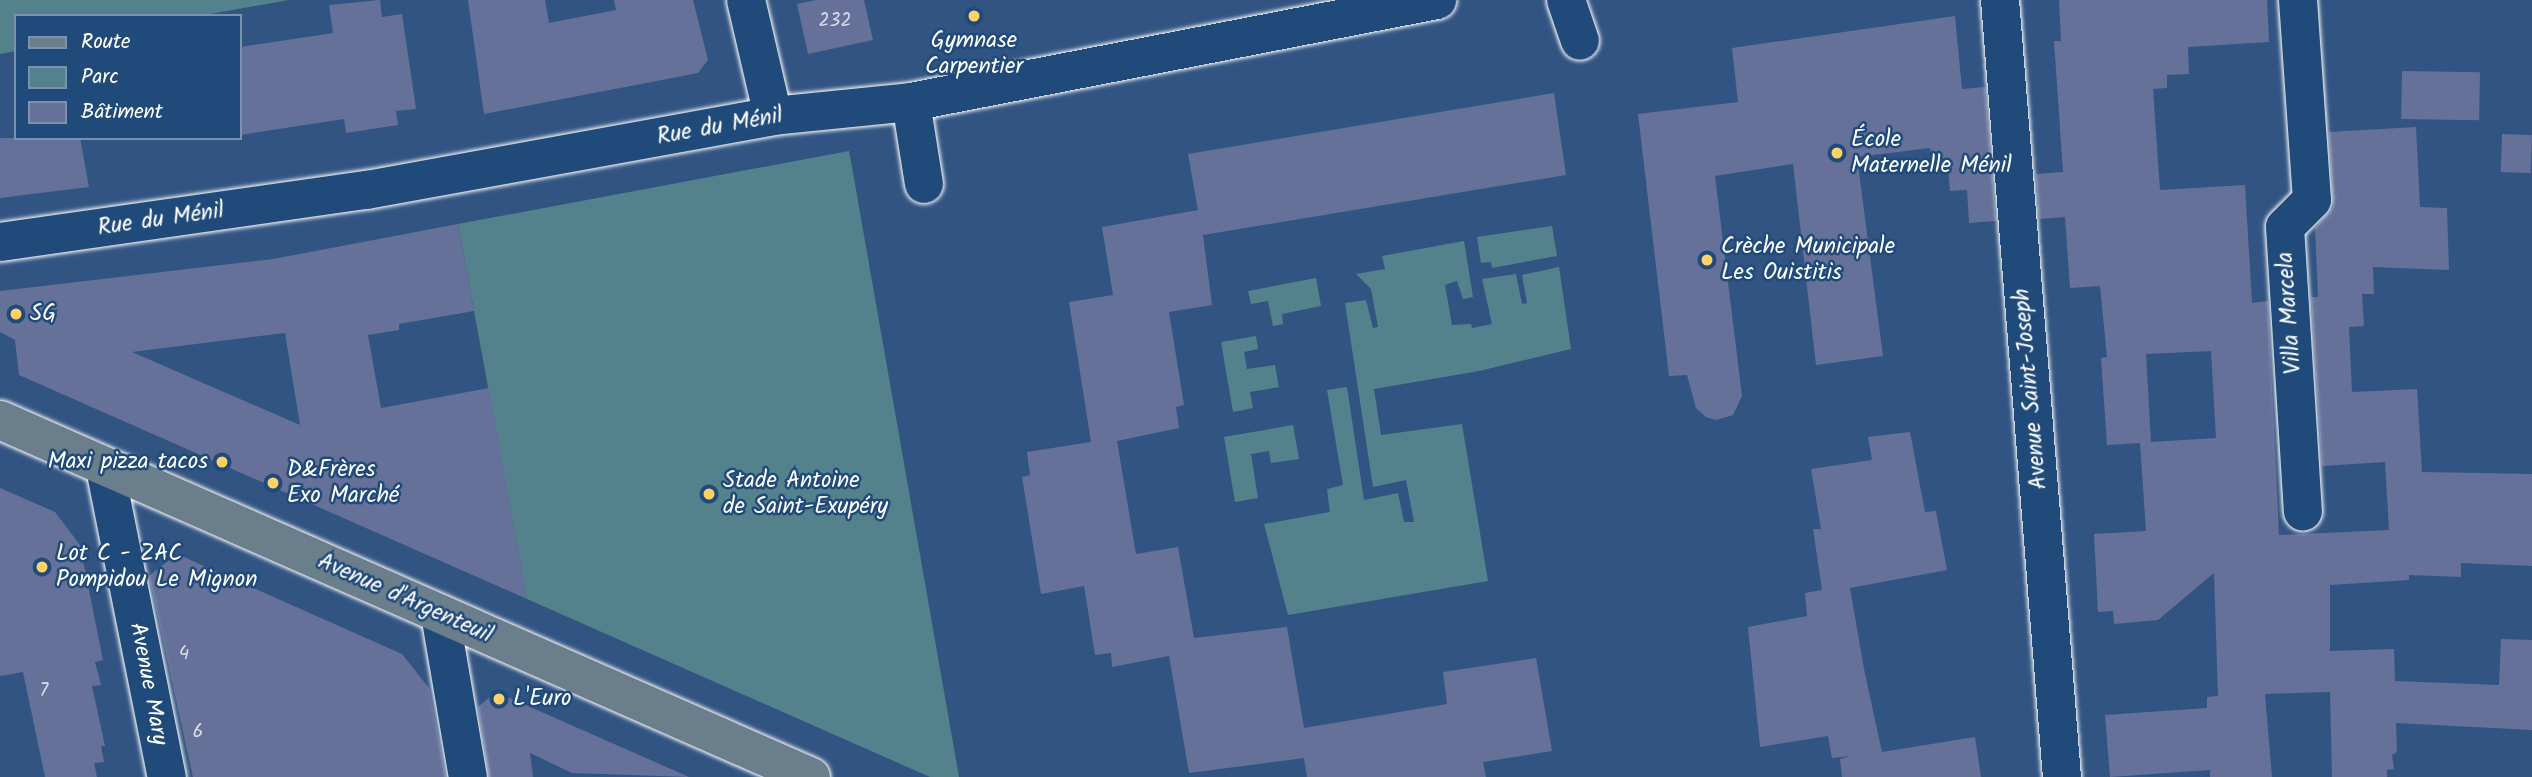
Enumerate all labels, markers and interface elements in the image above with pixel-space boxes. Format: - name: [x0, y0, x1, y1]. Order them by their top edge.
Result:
- marker: Gymnase Carpentier: [966, 8, 982, 24]
- house number: 232: [819, 11, 851, 33]
- legend: [14, 14, 242, 140]
- text: Route: [81, 26, 130, 59]
- place label: Gymnase Carpentier: [925, 27, 1023, 81]
- text: Parc: [81, 61, 119, 94]
- text: Bâtiment: [81, 96, 163, 129]
- street label: Rue du Ménil: [655, 102, 785, 152]
- place label: École Maternelle Ménil: [1851, 126, 2012, 180]
- marker: École Maternelle Ménil: [1829, 145, 1845, 161]
- street label: Rue du Ménil: [96, 197, 226, 243]
- place label: Crèche Municipale Les Ouistitis: [1721, 233, 1895, 287]
- street label: Villa Marcela: [2272, 251, 2308, 375]
- marker: Crèche Municipale Les Ouistitis: [1699, 252, 1715, 268]
- street label: Avenue Saint-Joseph: [2008, 287, 2054, 491]
- place label: SG: [30, 300, 56, 328]
- marker: SG: [8, 306, 24, 322]
- place label: Maxi pizza tacos: [48, 448, 208, 476]
- marker: Maxi pizza tacos: [214, 454, 230, 470]
- place label: D&Frères Exo Marché: [287, 456, 399, 510]
- place label: Stade Antoine de Saint-Exupéry: [723, 467, 888, 521]
- marker: D&Frères Exo Marché: [265, 475, 281, 491]
- marker: Stade Antoine de Saint-Exupéry: [701, 486, 717, 502]
- place label: Lot C - ZAC Pompidou Le Mignon: [56, 540, 257, 594]
- street label: Avenue d'Argenteuil: [313, 548, 497, 650]
- marker: Lot C - ZAC Pompidou Le Mignon: [34, 559, 50, 575]
- street label: Avenue Mary: [123, 620, 173, 748]
- house number: 4: [179, 644, 189, 666]
- house number: 7: [40, 681, 48, 703]
- place label: L'Euro: [513, 685, 571, 713]
- marker: L'Euro: [491, 691, 507, 707]
- house number: 6: [193, 722, 203, 744]

